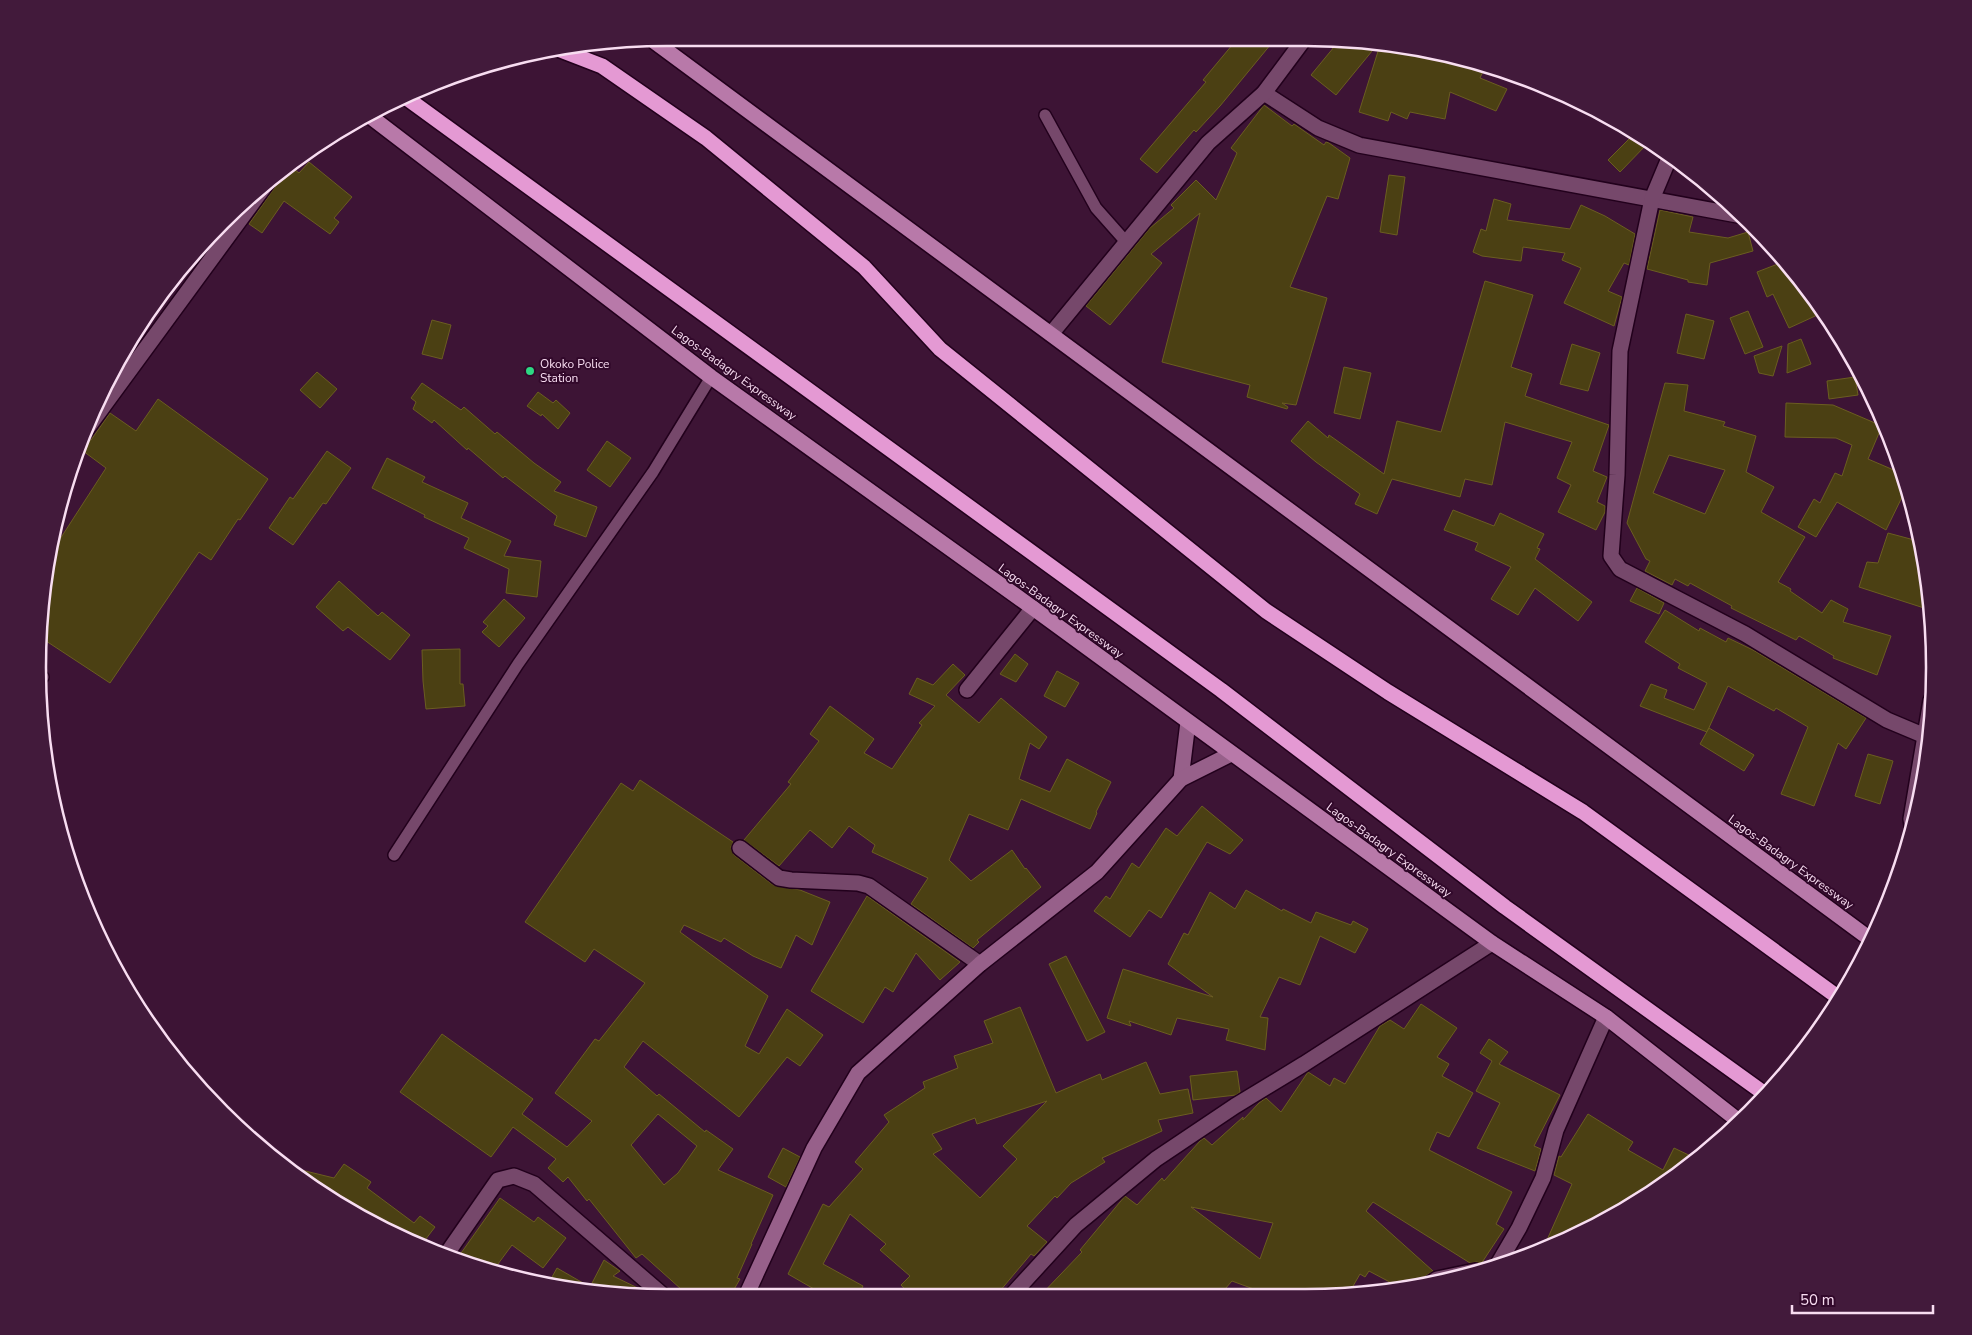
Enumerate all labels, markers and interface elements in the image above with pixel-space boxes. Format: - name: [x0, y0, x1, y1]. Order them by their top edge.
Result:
- street label: Lagos-Badagry Expressway: [668, 322, 800, 424]
- place label: Okoko Police Station: [540, 356, 610, 386]
- marker: Okoko Police Station: [524, 365, 536, 377]
- street label: Lagos-Badagry Expressway: [995, 560, 1127, 662]
- street label: Lagos-Badagry Expressway: [1323, 799, 1455, 901]
- street label: Lagos-Badagry Expressway: [1725, 811, 1857, 913]
- scale bar: [1792, 1282, 1933, 1314]
- text: 50 m: [1800, 1290, 1835, 1310]

